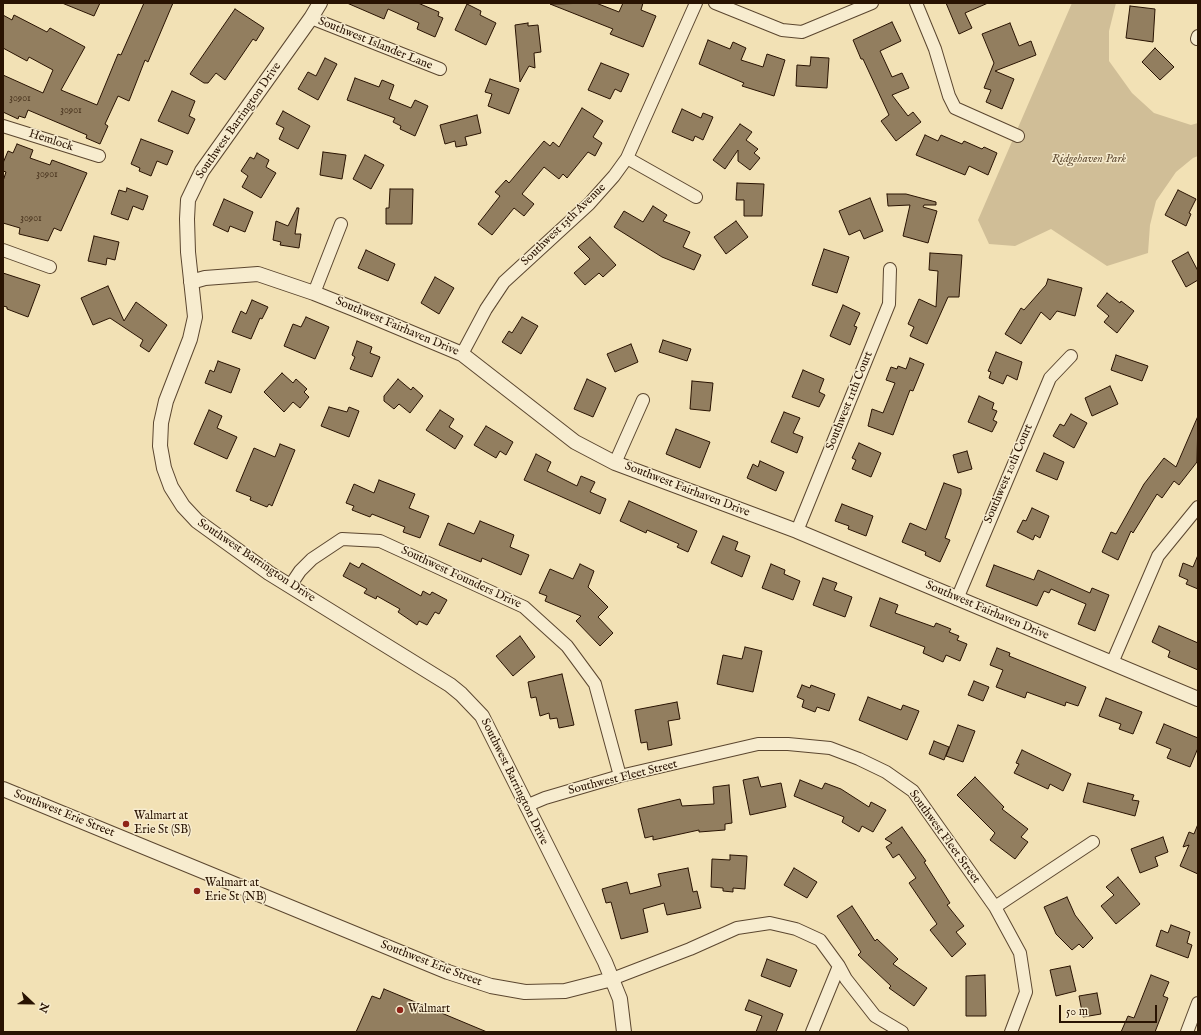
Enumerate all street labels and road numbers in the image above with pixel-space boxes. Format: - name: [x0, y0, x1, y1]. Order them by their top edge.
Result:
- street label: Southwest Islander Lane: [316, 14, 434, 74]
- street label: Southwest Barrington Drive: [193, 60, 285, 182]
- street label: Hemlock: [27, 127, 75, 155]
- street label: Southwest 13th Avenue: [519, 181, 609, 269]
- street label: Southwest Fairhaven Drive: [333, 294, 461, 360]
- street label: Southwest 11th Court: [824, 350, 876, 452]
- street label: Southwest 10th Court: [982, 422, 1036, 526]
- street label: Southwest Fairhaven Drive: [622, 459, 752, 521]
- street label: Southwest Barrington Drive: [194, 516, 318, 606]
- street label: Southwest Founders Drive: [399, 544, 523, 612]
- street label: Southwest Fairhaven Drive: [923, 578, 1051, 644]
- street label: Southwest Barrington Drive: [477, 716, 551, 848]
- street label: Southwest Fleet Street: [567, 757, 679, 799]
- street label: Southwest Erie Street: [12, 787, 116, 841]
- street label: Southwest Fleet Street: [905, 788, 983, 886]
- street label: Southwest Erie Street: [378, 938, 484, 990]

